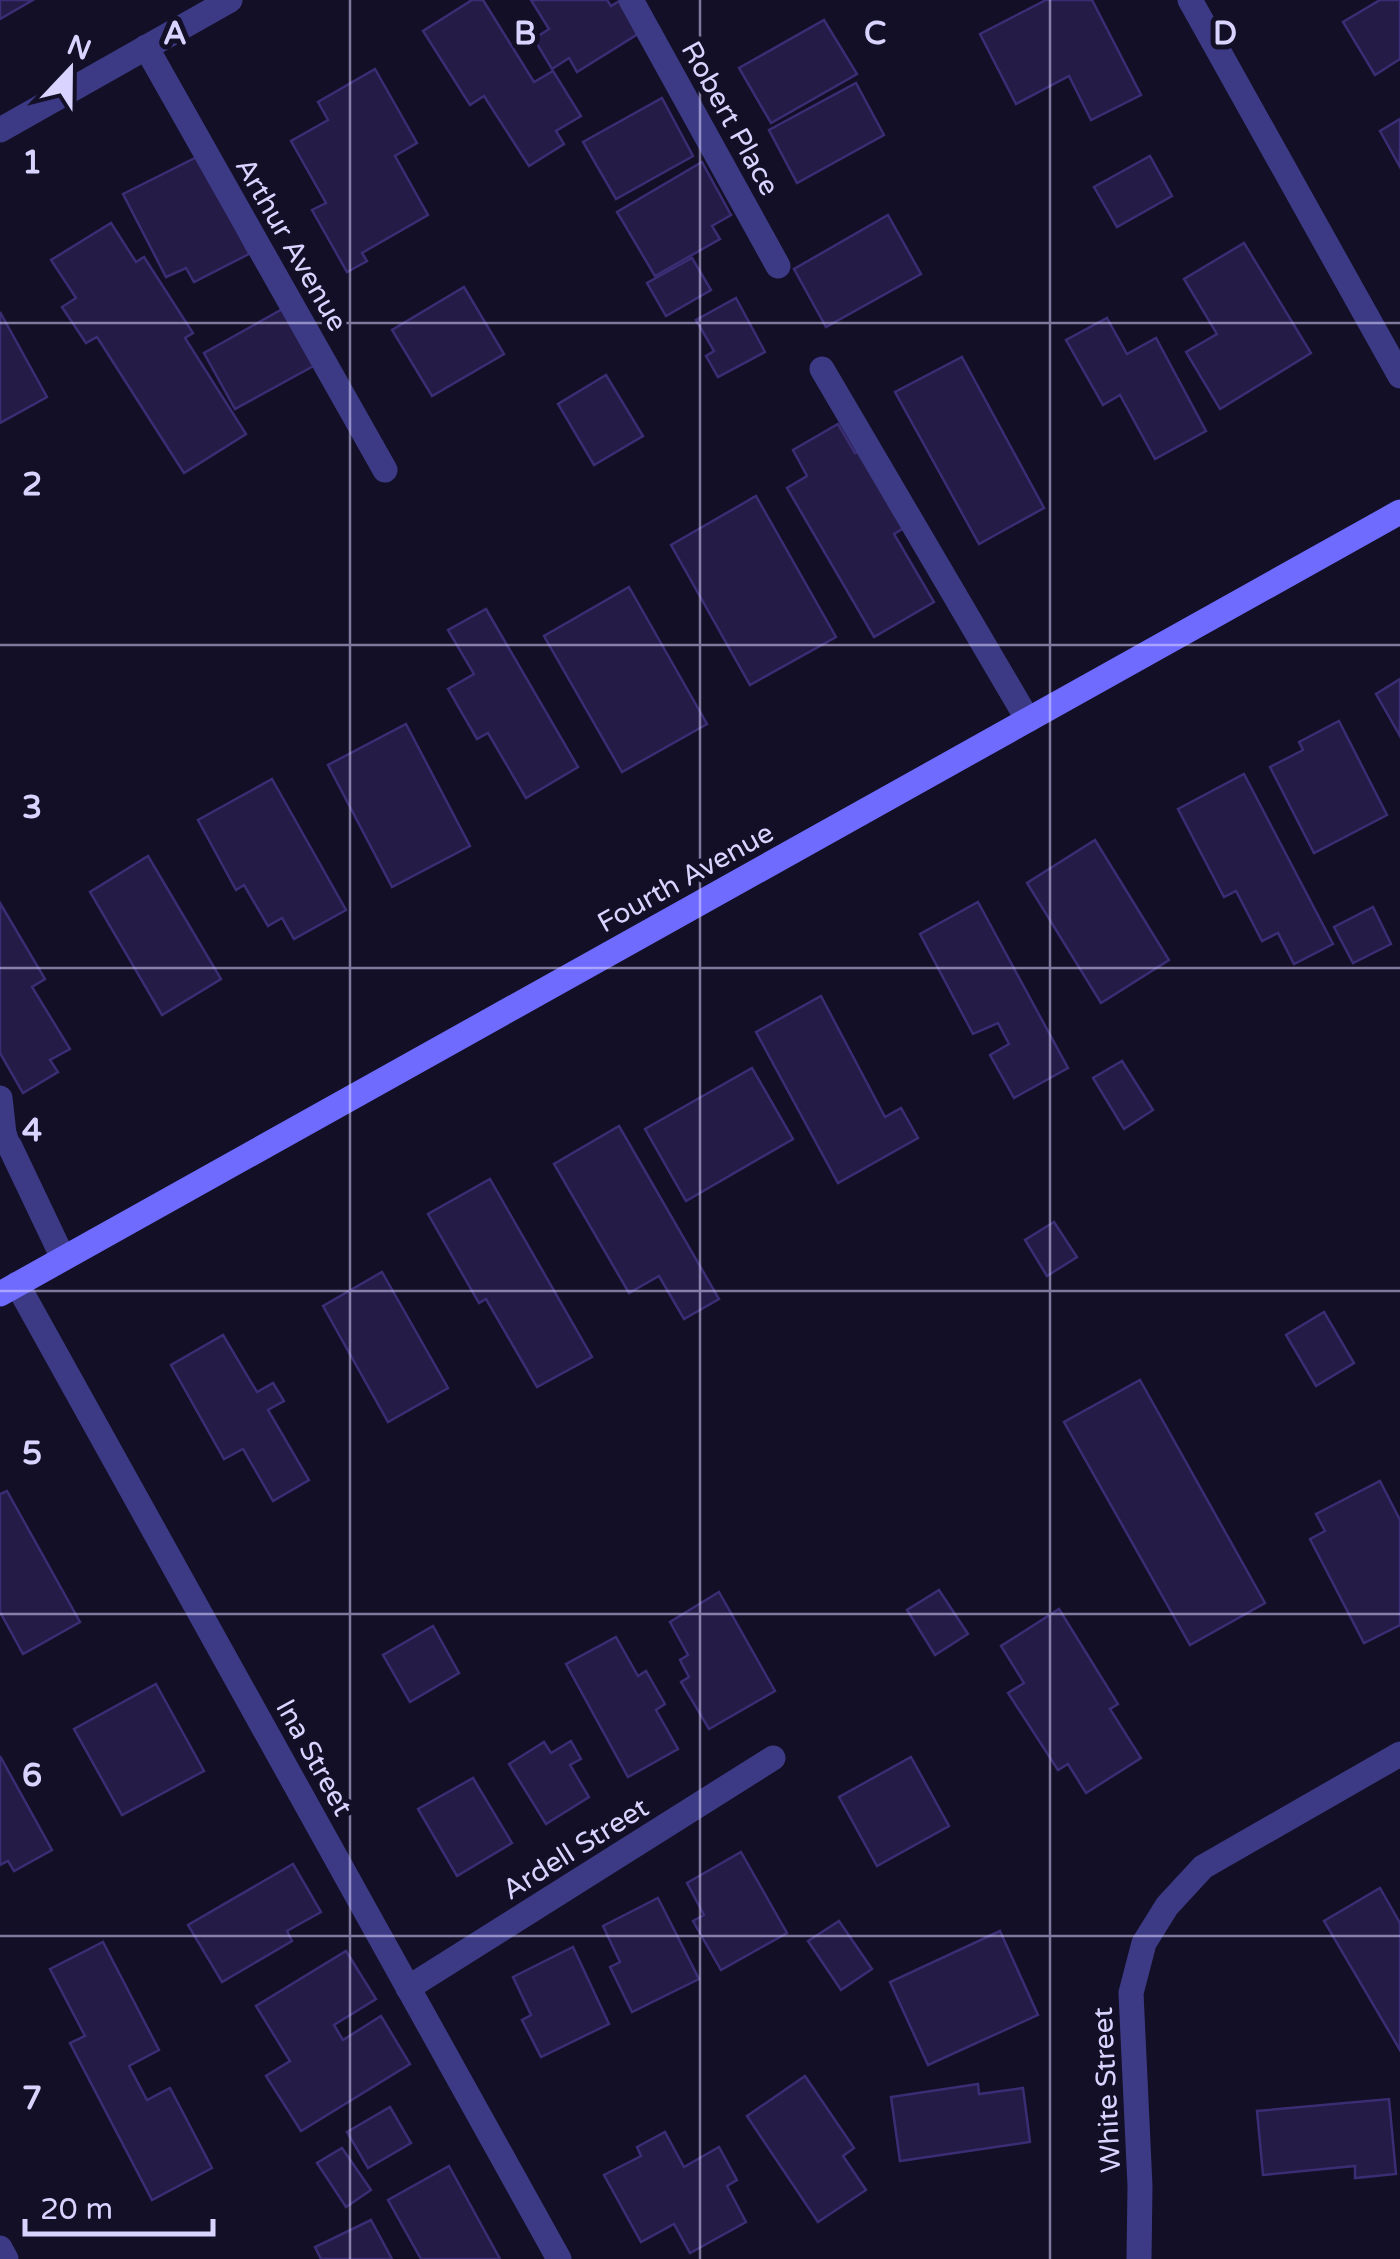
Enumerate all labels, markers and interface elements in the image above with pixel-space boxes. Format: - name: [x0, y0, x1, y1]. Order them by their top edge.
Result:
- text: A: [163, 15, 187, 53]
- text: B: [514, 15, 536, 53]
- text: C: [864, 15, 886, 53]
- text: D: [1213, 15, 1237, 53]
- north arrow: [20, 20, 120, 120]
- text: N: [62, 28, 96, 68]
- street label: Robert Place: [674, 35, 786, 202]
- text: 1: [22, 144, 42, 182]
- street label: Arthur Avenue: [228, 152, 354, 337]
- text: 2: [22, 466, 42, 504]
- text: 3: [22, 789, 42, 827]
- street label: Fourth Avenue: [592, 816, 779, 940]
- text: 4: [22, 1112, 42, 1150]
- text: 5: [22, 1435, 42, 1473]
- street label: Ina Street: [268, 1693, 360, 1822]
- text: 6: [22, 1757, 42, 1795]
- street label: Ardell Street: [496, 1790, 655, 1907]
- street label: White Street: [1086, 2006, 1128, 2174]
- text: 7: [22, 2080, 42, 2118]
- scale bar: [25, 2174, 212, 2236]
- text: 20 m: [40, 2191, 113, 2228]

